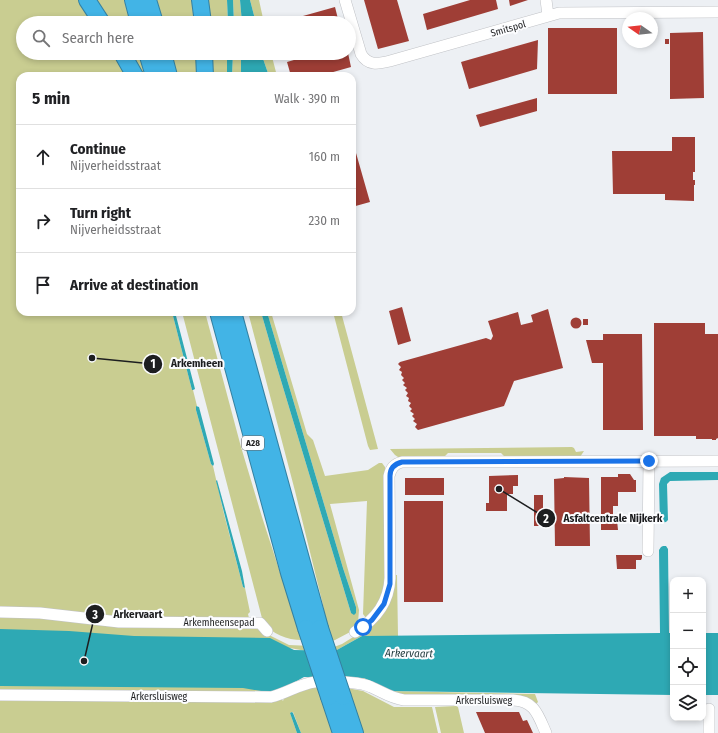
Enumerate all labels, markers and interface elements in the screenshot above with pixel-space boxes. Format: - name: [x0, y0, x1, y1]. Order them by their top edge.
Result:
- north arrow: [622, 12, 658, 48]
- search box: [16, 16, 356, 60]
- street label: Smitspol: [489, 18, 528, 40]
- icon: search: [30, 27, 52, 49]
- text: Search here: [62, 29, 134, 47]
- text: 5 min: [32, 88, 70, 109]
- text: Walk · 390 m: [274, 91, 340, 106]
- text: Continue: [70, 140, 126, 158]
- icon: ahead: [32, 146, 54, 168]
- text: 160 m: [309, 149, 340, 164]
- text: Nijverheidsstraat: [70, 158, 161, 173]
- text: Turn right: [70, 204, 131, 222]
- icon: right: [32, 210, 54, 232]
- text: 230 m: [309, 213, 340, 228]
- text: Nijverheidsstraat: [70, 222, 161, 237]
- icon: arrive: [32, 274, 54, 296]
- text: Arrive at destination: [70, 276, 198, 294]
- callout: Arkemheen: [143, 352, 231, 375]
- text: 1: [150, 357, 156, 371]
- text: Arkemheen: [170, 357, 223, 370]
- road number: A28: [242, 436, 264, 450]
- route end: [640, 452, 658, 470]
- callout: Asfaltcentrale Nijkerk: [536, 507, 671, 530]
- text: 2: [542, 512, 549, 526]
- text: Asfaltcentrale Nijkerk: [563, 512, 663, 525]
- map controls: [670, 577, 706, 721]
- button: +: [670, 577, 706, 613]
- callout: Arkervaart: [85, 603, 170, 626]
- text: 3: [91, 608, 98, 622]
- text: Arkervaart: [113, 608, 163, 621]
- button: −: [670, 613, 706, 649]
- street label: Arkemheensepad: [183, 617, 255, 629]
- route start: [354, 618, 372, 636]
- water label: Arkervaart: [384, 647, 433, 660]
- button: locate: [670, 649, 706, 685]
- button: layers: [670, 685, 706, 721]
- street label: Arkersluisweg: [131, 691, 188, 703]
- street label: Arkersluisweg: [456, 695, 513, 707]

